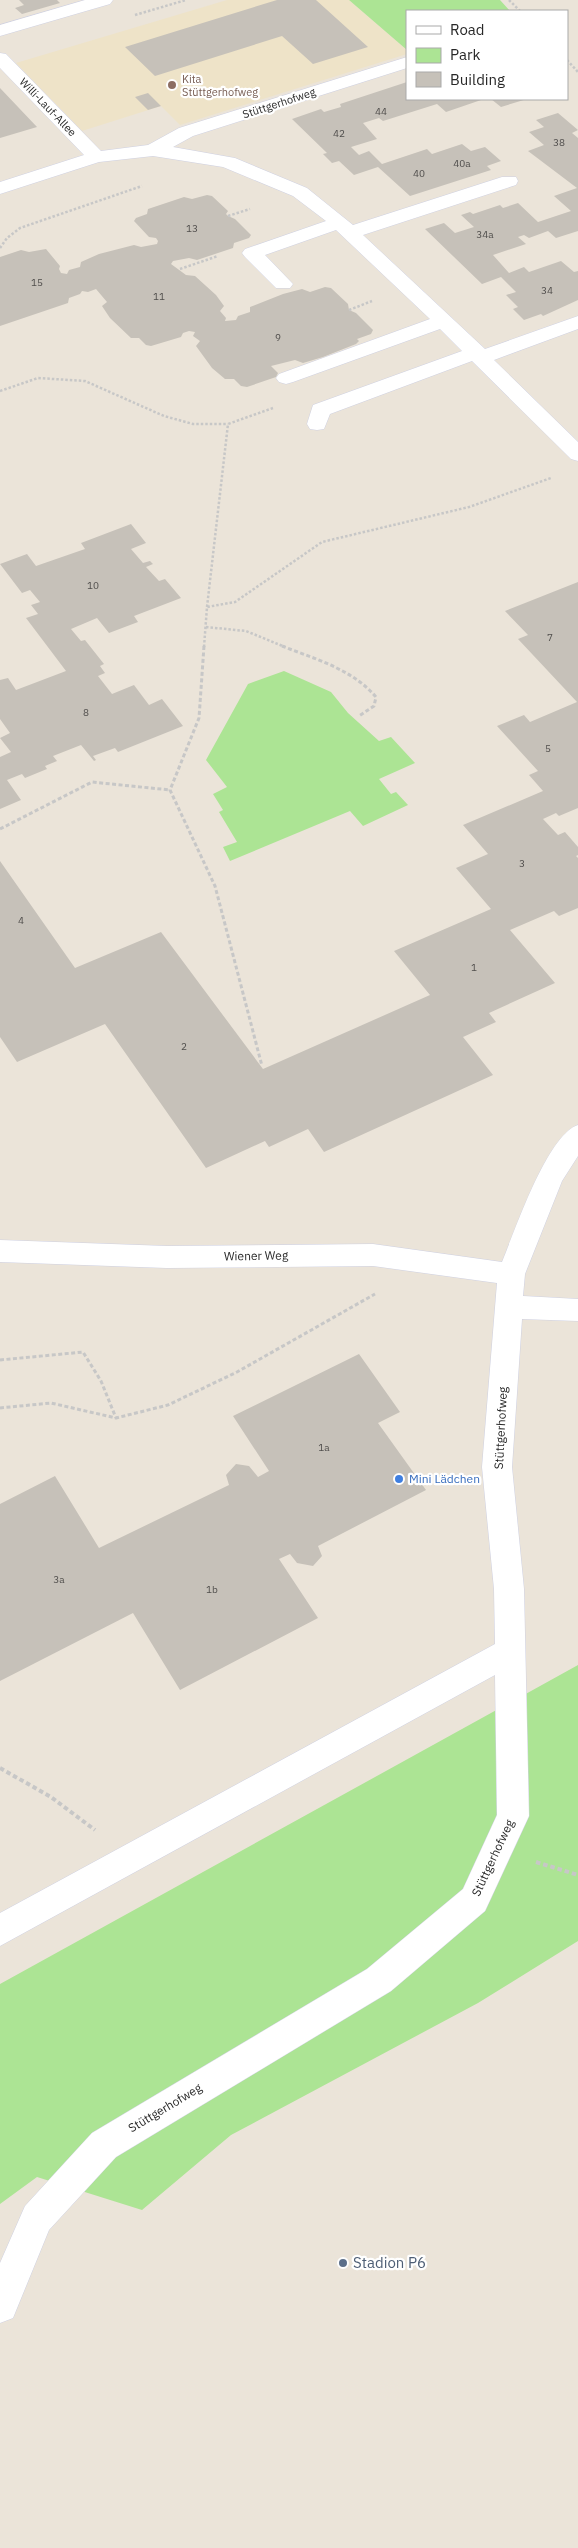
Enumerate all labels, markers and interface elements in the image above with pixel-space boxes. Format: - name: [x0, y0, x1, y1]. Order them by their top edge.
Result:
- legend: [406, 10, 568, 100]
- text: Road: [450, 20, 485, 39]
- text: Park: [450, 45, 480, 64]
- text: Building: [450, 70, 505, 89]
- place label: Kita Stüttgerhofweg: [182, 72, 258, 99]
- street label: Willi-Lauf-Allee: [17, 75, 79, 139]
- marker: Kita Stüttgerhofweg: [166, 79, 178, 91]
- street label: Stüttgerhofweg: [241, 85, 317, 121]
- house number: 44: [375, 105, 387, 118]
- house number: 42: [333, 127, 345, 140]
- house number: 38: [553, 136, 565, 149]
- house number: 40a: [453, 157, 471, 170]
- house number: 40: [413, 167, 425, 180]
- house number: 13: [186, 222, 198, 235]
- house number: 34a: [476, 228, 494, 241]
- house number: 15: [31, 276, 43, 289]
- house number: 34: [541, 284, 553, 297]
- house number: 11: [153, 290, 165, 303]
- house number: 9: [275, 331, 281, 344]
- house number: 10: [87, 579, 99, 592]
- house number: 7: [547, 631, 553, 644]
- house number: 8: [83, 706, 89, 719]
- house number: 5: [545, 742, 551, 755]
- house number: 3: [519, 857, 525, 870]
- house number: 4: [18, 914, 24, 927]
- house number: 1: [471, 961, 477, 974]
- house number: 2: [181, 1040, 187, 1053]
- street label: Wiener Weg: [224, 1247, 289, 1264]
- street label: Stüttgerhofweg: [491, 1386, 510, 1470]
- house number: 1a: [318, 1441, 330, 1454]
- place label: Mini Lädchen: [409, 1471, 480, 1486]
- marker: Mini Lädchen: [393, 1473, 405, 1485]
- house number: 3a: [53, 1573, 65, 1586]
- house number: 1b: [206, 1583, 218, 1596]
- street label: Stüttgerhofweg: [468, 1816, 517, 1899]
- street label: Stüttgerhofweg: [125, 2079, 205, 2135]
- place label: Stadion P6: [353, 2253, 426, 2272]
- marker: Stadion P6: [337, 2257, 349, 2269]

